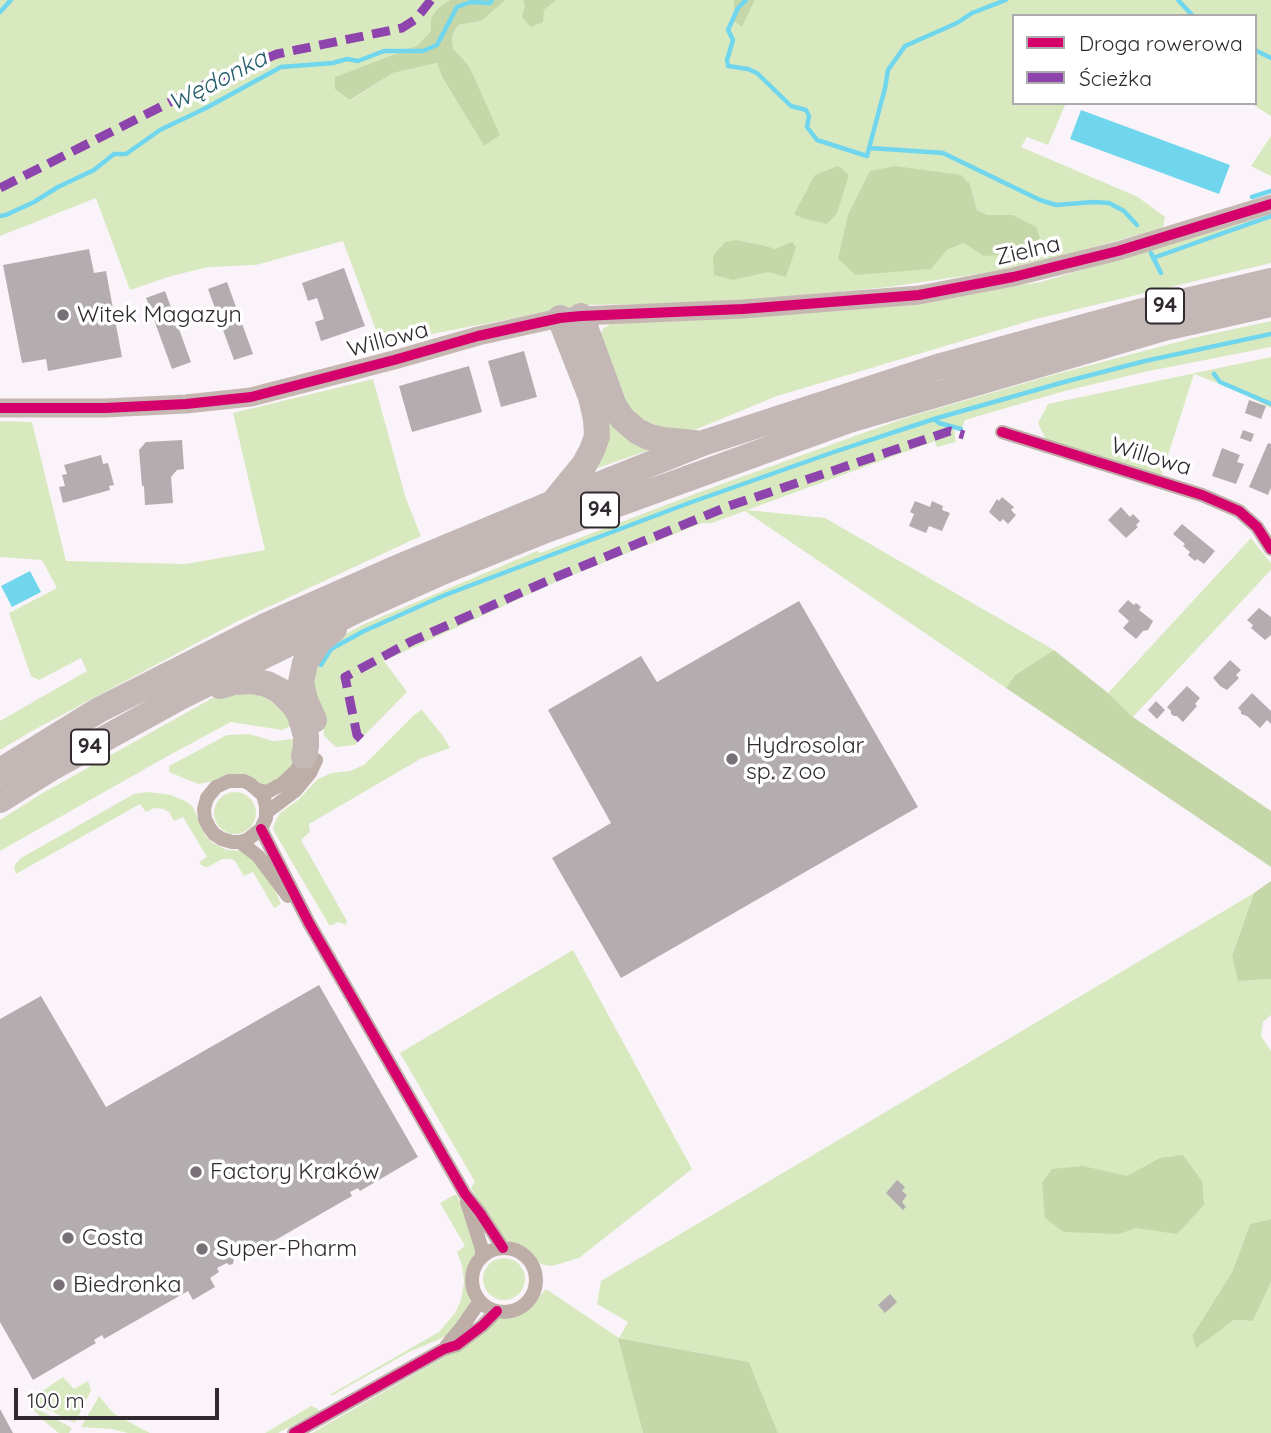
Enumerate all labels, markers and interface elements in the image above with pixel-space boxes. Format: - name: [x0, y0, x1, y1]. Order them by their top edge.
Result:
- legend: [1012, 14, 1257, 105]
- text: Droga rowerowa: [1079, 30, 1243, 56]
- water label: Wędonka: [164, 44, 272, 118]
- text: Ścieżka: [1079, 65, 1152, 91]
- street label: Zielna: [993, 230, 1063, 272]
- road number: 94: [1146, 288, 1184, 324]
- place label: Witek Magazyn: [77, 301, 242, 329]
- marker: Witek Magazyn: [55, 307, 71, 323]
- street label: Willowa: [344, 316, 432, 364]
- street label: Willowa: [1107, 432, 1195, 482]
- road number: 94: [581, 492, 619, 528]
- road number: 94: [71, 730, 109, 764]
- place label: Hydrosolar sp. z oo: [746, 732, 864, 786]
- marker: Hydrosolar sp. z oo: [724, 751, 740, 767]
- place label: Factory Kraków: [210, 1158, 380, 1186]
- marker: Factory Kraków: [188, 1164, 204, 1180]
- place label: Costa: [82, 1224, 143, 1252]
- marker: Costa: [60, 1230, 76, 1246]
- place label: Super-Pharm: [216, 1235, 357, 1263]
- marker: Super-Pharm: [194, 1241, 210, 1257]
- place label: Biedronka: [73, 1271, 182, 1299]
- marker: Biedronka: [51, 1277, 67, 1293]
- scale bar: [18, 1374, 222, 1418]
- text: 100 m: [27, 1387, 85, 1413]

